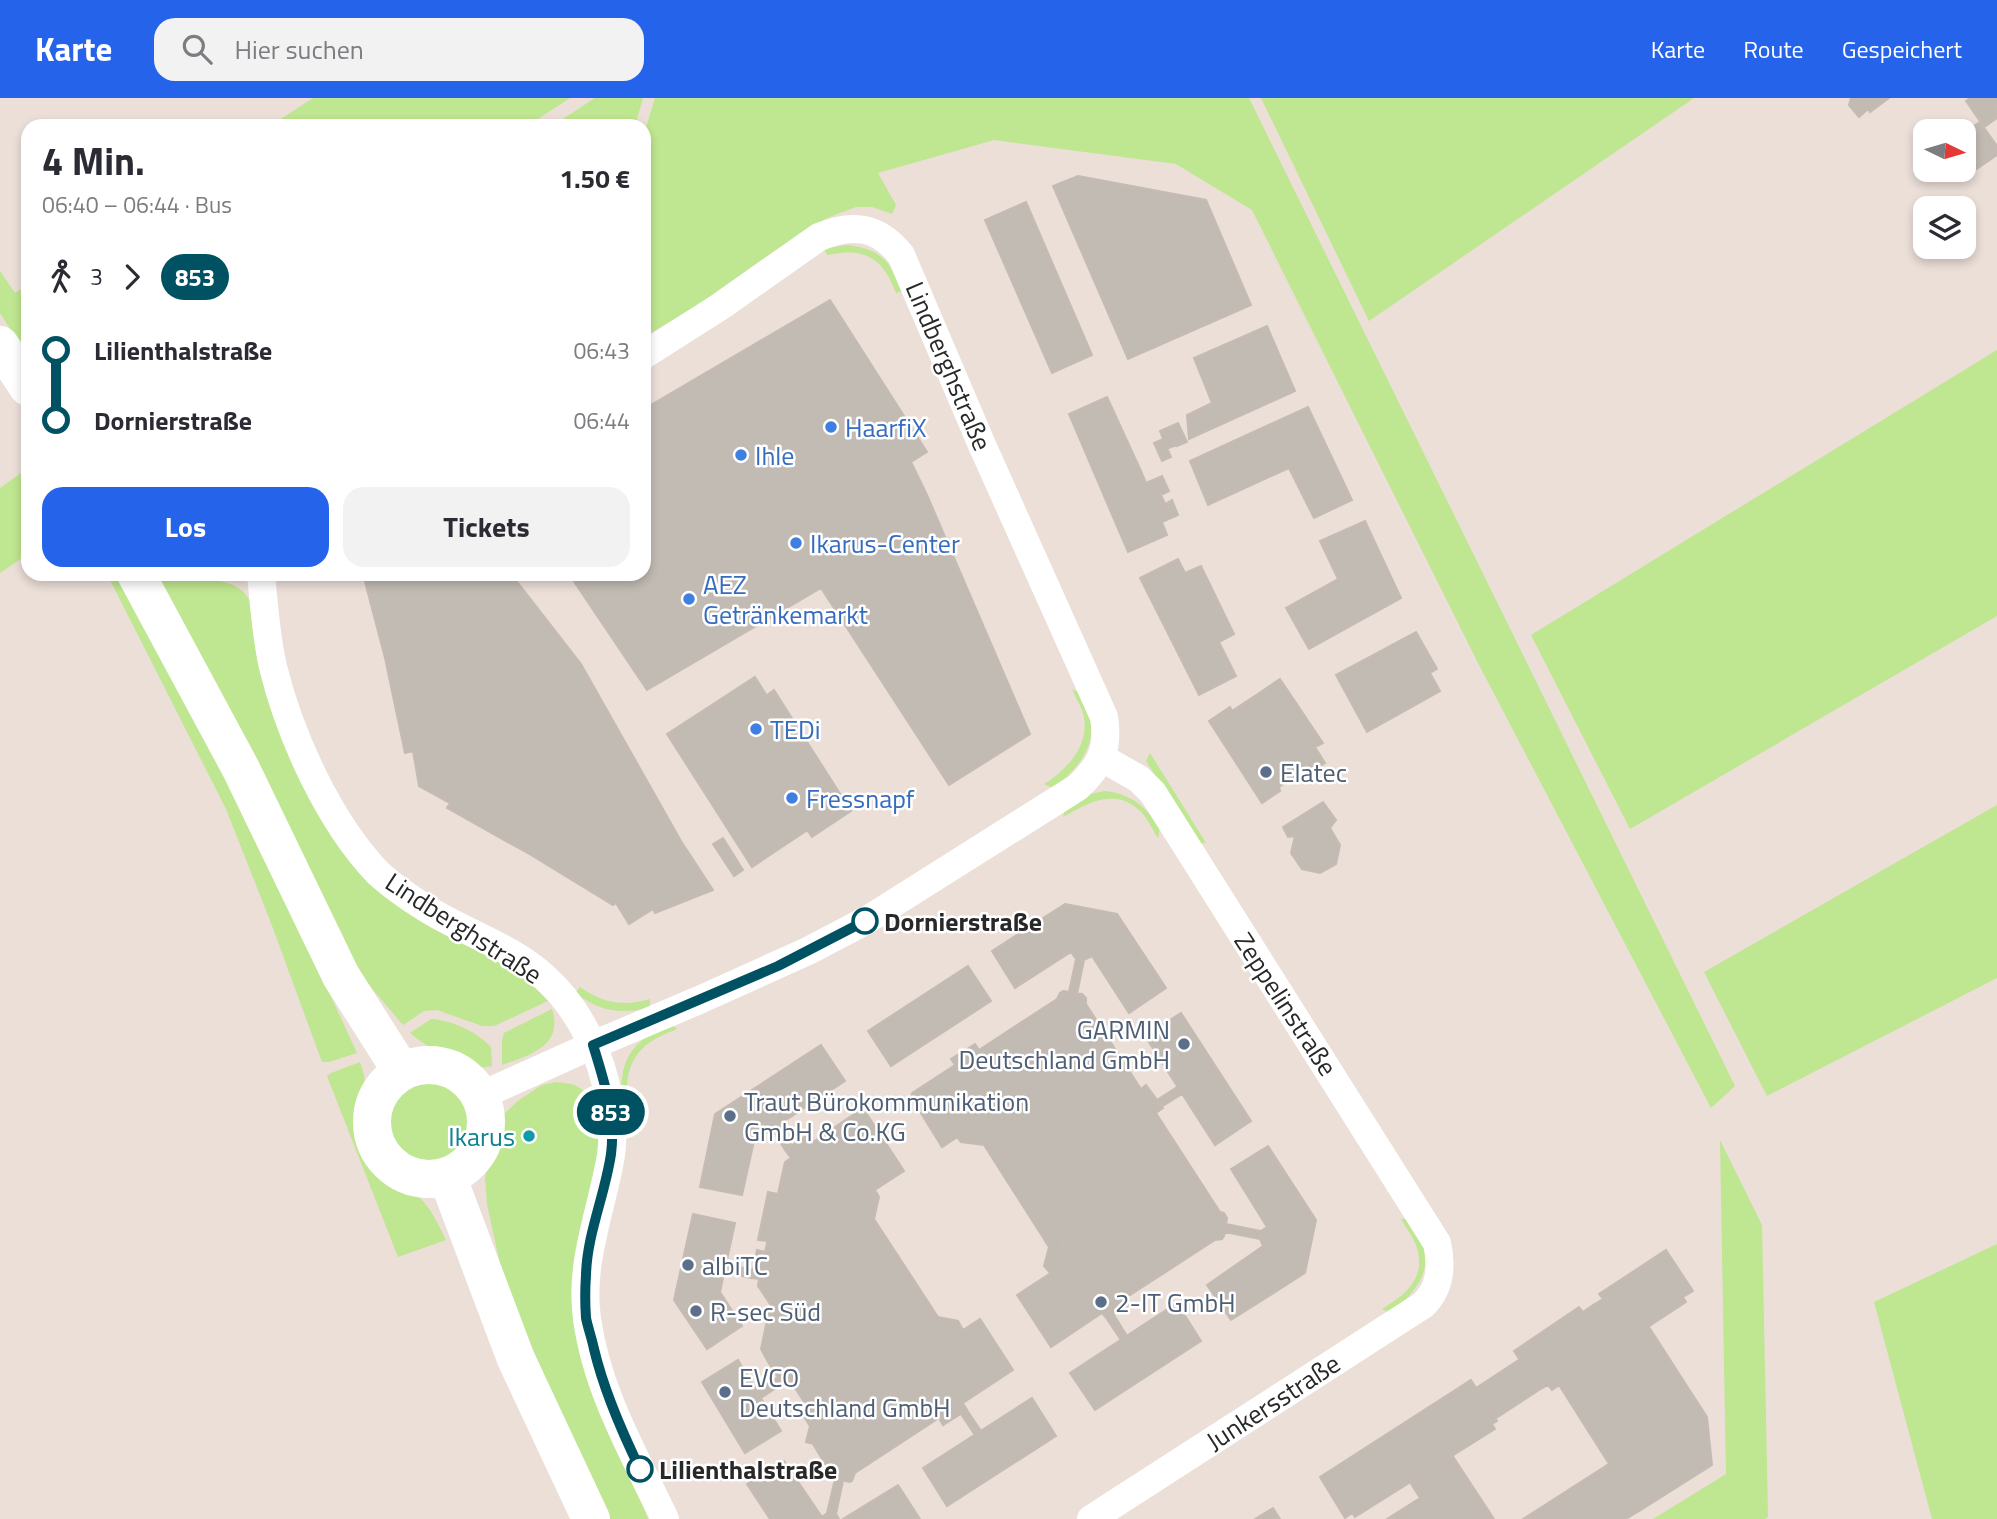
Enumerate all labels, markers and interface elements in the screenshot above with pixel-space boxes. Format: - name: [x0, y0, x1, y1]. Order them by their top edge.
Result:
- search box: [154, 18, 644, 81]
- text: Karte: [35, 24, 112, 74]
- icon: search: [178, 30, 216, 68]
- text: Hier suchen: [234, 30, 364, 69]
- text: Karte: [1651, 31, 1705, 67]
- text: Route: [1743, 31, 1804, 67]
- text: Gespeichert: [1842, 31, 1962, 67]
- north arrow: [1913, 119, 1976, 182]
- map controls: [1913, 119, 1976, 259]
- text: 4 Min.: [42, 132, 145, 190]
- text: 1.50 €: [559, 159, 630, 198]
- text: 06:40 – 06:44 · Bus: [42, 187, 232, 222]
- button: layers: [1913, 196, 1976, 259]
- icon: walk: [42, 258, 80, 296]
- icon: forward: [113, 258, 151, 296]
- text: 3: [90, 259, 103, 294]
- text: 853: [175, 259, 215, 295]
- street label: Lindberghstraße: [896, 275, 1002, 457]
- text: Lilienthalstraße: [94, 331, 272, 370]
- text: 06:43: [573, 333, 630, 368]
- text: Dornierstraße: [94, 401, 252, 440]
- text: 06:44: [573, 403, 630, 438]
- place label: HaarfiX: [845, 408, 927, 447]
- marker: HaarfiX: [823, 419, 839, 435]
- place label: Ihle: [755, 436, 795, 475]
- marker: Ihle: [733, 447, 749, 463]
- button: Los: [42, 487, 329, 567]
- button: Tickets: [343, 487, 630, 567]
- place label: Ikarus-Center: [810, 524, 960, 563]
- marker: Ikarus-Center: [788, 535, 804, 551]
- place label: AEZ Getränkemarkt: [703, 565, 868, 634]
- marker: AEZ Getränkemarkt: [681, 591, 697, 607]
- place label: TEDi: [770, 710, 821, 749]
- marker: TEDi: [748, 721, 764, 737]
- place label: Elatec: [1280, 753, 1347, 792]
- marker: Elatec: [1258, 764, 1274, 780]
- place label: Fressnapf: [806, 779, 915, 818]
- marker: Fressnapf: [784, 790, 800, 806]
- street label: Lindberghstraße: [378, 863, 550, 993]
- place label: Dornierstraße: [884, 902, 1042, 941]
- marker: Dornierstraße: [852, 908, 878, 934]
- street label: Zeppelinstraße: [1225, 924, 1347, 1084]
- place label: GARMIN Deutschland GmbH: [958, 1010, 1170, 1079]
- marker: GARMIN Deutschland GmbH: [1176, 1036, 1192, 1052]
- place label: Traut Bürokommunikation GmbH & Co.KG: [744, 1082, 1029, 1151]
- line badge: 853: [571, 1089, 651, 1135]
- text: 853: [591, 1094, 631, 1130]
- marker: Traut Bürokommunikation GmbH & Co.KG: [722, 1108, 738, 1124]
- place label: Ikarus: [448, 1117, 515, 1156]
- marker: Ikarus: [521, 1128, 537, 1144]
- place label: albiTC: [702, 1246, 768, 1285]
- marker: albiTC: [680, 1257, 696, 1273]
- place label: 2-IT GmbH: [1115, 1283, 1236, 1322]
- place label: R-sec Süd: [710, 1292, 821, 1331]
- marker: 2-IT GmbH: [1093, 1294, 1109, 1310]
- marker: R-sec Süd: [688, 1303, 704, 1319]
- street label: Junkersstraße: [1198, 1344, 1348, 1460]
- place label: EVCO Deutschland GmbH: [739, 1358, 951, 1427]
- marker: EVCO Deutschland GmbH: [717, 1384, 733, 1400]
- place label: Lilienthalstraße: [659, 1450, 837, 1489]
- marker: Lilienthalstraße: [627, 1456, 653, 1482]

